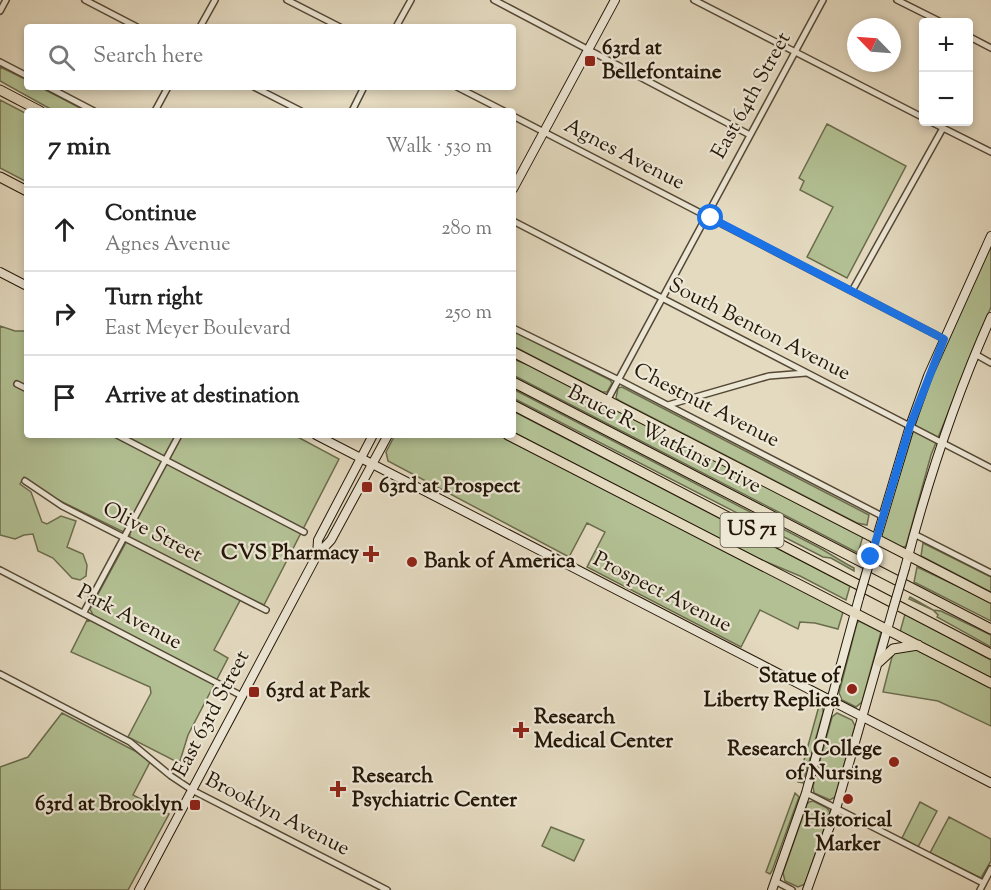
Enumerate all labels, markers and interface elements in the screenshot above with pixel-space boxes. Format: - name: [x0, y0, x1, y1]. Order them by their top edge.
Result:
- north arrow: [847, 18, 901, 72]
- map controls: [919, 18, 973, 126]
- button: +: [919, 18, 973, 72]
- search box: [24, 24, 516, 90]
- street label: East 64th Street: [705, 27, 799, 165]
- place label: 63rd at Bellefontaine: [602, 34, 722, 88]
- icon: search: [45, 41, 78, 74]
- text: Search here: [93, 41, 203, 73]
- marker: 63rd at Bellefontaine: [583, 54, 597, 68]
- button: −: [919, 72, 973, 126]
- street label: Agnes Avenue: [558, 112, 690, 198]
- text: 7 min: [48, 129, 111, 166]
- text: Walk · 530 m: [385, 133, 492, 162]
- text: Continue: [105, 199, 196, 231]
- route start: [697, 204, 723, 230]
- icon: ahead: [48, 213, 81, 246]
- text: 280 m: [441, 215, 492, 244]
- text: Agnes Avenue: [105, 231, 230, 260]
- street label: South Benton Avenue: [663, 271, 855, 389]
- text: Turn right: [105, 283, 202, 315]
- icon: right: [48, 297, 81, 330]
- text: 250 m: [444, 299, 492, 328]
- text: East Meyer Boulevard: [105, 315, 291, 344]
- street label: Chestnut Avenue: [628, 356, 784, 456]
- street label: Bruce R. Watkins Drive: [562, 378, 766, 502]
- icon: arrive: [48, 381, 81, 414]
- text: Arrive at destination: [105, 381, 300, 413]
- place label: 63rd at Prospect: [379, 472, 521, 502]
- marker: 63rd at Prospect: [360, 480, 374, 494]
- street label: Olive Street: [97, 495, 207, 571]
- road number: US 71: [720, 513, 783, 547]
- place label: CVS Pharmacy: [221, 539, 360, 569]
- route end: [857, 543, 883, 569]
- street label: Prospect Avenue: [588, 545, 736, 641]
- marker: CVS Pharmacy: [364, 547, 378, 561]
- place label: Bank of America: [424, 547, 576, 577]
- marker: Bank of America: [405, 555, 419, 569]
- street label: Park Avenue: [71, 578, 187, 658]
- street label: East 63rd Street: [166, 645, 258, 783]
- place label: Statue of Liberty Replica: [704, 662, 842, 716]
- place label: 63rd at Park: [266, 677, 371, 707]
- marker: Statue of Liberty Replica: [845, 682, 859, 696]
- marker: 63rd at Park: [247, 685, 261, 699]
- place label: Research Medical Center: [534, 703, 673, 757]
- marker: Research Medical Center: [512, 721, 530, 739]
- place label: Research College of Nursing: [727, 735, 883, 789]
- marker: Research College of Nursing: [887, 755, 901, 769]
- place label: Research Psychiatric Center: [352, 762, 517, 816]
- street label: Brooklyn Avenue: [200, 766, 354, 864]
- marker: Research Psychiatric Center: [329, 780, 347, 798]
- place label: 63rd at Brooklyn: [35, 790, 184, 820]
- marker: Historical Marker: [841, 792, 855, 806]
- marker: 63rd at Brooklyn: [188, 798, 202, 812]
- place label: Historical Marker: [804, 806, 892, 860]

